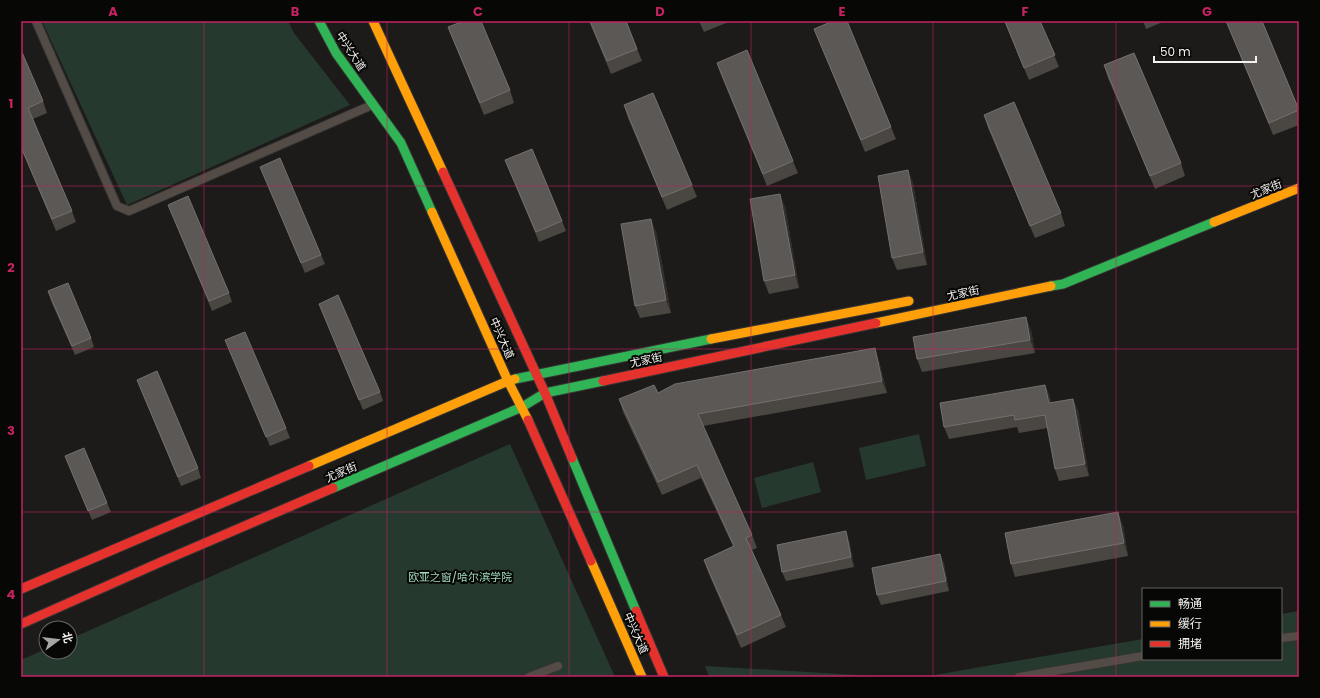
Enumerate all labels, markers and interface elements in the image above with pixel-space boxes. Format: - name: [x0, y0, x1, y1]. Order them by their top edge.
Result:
- text: A: [108, 2, 118, 21]
- text: B: [291, 2, 300, 21]
- text: C: [473, 2, 483, 21]
- text: D: [655, 2, 665, 21]
- text: E: [838, 2, 846, 21]
- text: F: [1021, 2, 1029, 21]
- text: G: [1202, 2, 1212, 21]
- street label: 中兴大道: [332, 28, 370, 74]
- scale bar: [1154, 38, 1256, 64]
- text: 50 m: [1160, 43, 1191, 60]
- text: 1: [9, 94, 13, 113]
- street label: 尤家街: [1248, 175, 1284, 203]
- text: 2: [7, 258, 15, 277]
- street label: 尤家街: [945, 282, 981, 304]
- street label: 中兴大道: [486, 315, 518, 361]
- street label: 尤家街: [628, 349, 664, 371]
- text: 3: [7, 421, 15, 440]
- street label: 尤家街: [323, 458, 359, 486]
- park label: 欧亚之窗/哈尔滨学院: [408, 569, 512, 585]
- text: 4: [7, 585, 16, 604]
- legend: [1142, 588, 1282, 660]
- text: 畅通: [1178, 595, 1202, 612]
- street label: 中兴大道: [620, 610, 652, 656]
- text: 缓行: [1178, 615, 1202, 632]
- north arrow: [38, 620, 78, 660]
- text: 北: [59, 630, 77, 645]
- text: 拥堵: [1178, 635, 1202, 652]

